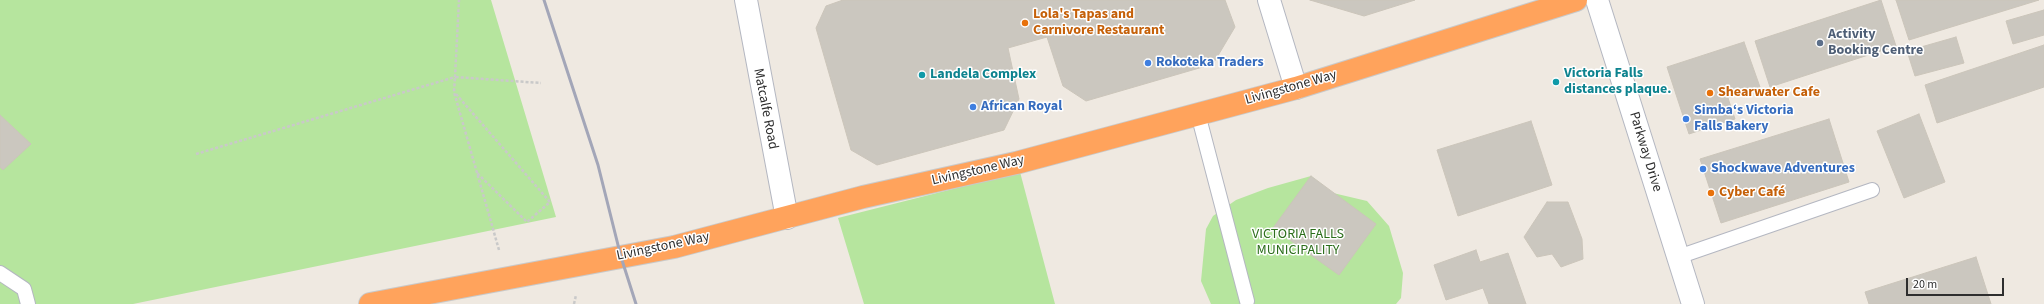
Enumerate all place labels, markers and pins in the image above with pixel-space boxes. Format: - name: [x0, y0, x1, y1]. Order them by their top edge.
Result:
- place label: Lola's Tapas and Carnivore Restaurant: [1033, 7, 1164, 40]
- marker: Lola's Tapas and Carnivore Restaurant: [1020, 18, 1030, 28]
- place label: Activity Booking Centre: [1828, 27, 1923, 60]
- marker: Activity Booking Centre: [1815, 38, 1825, 48]
- place label: Rokoteka Traders: [1156, 55, 1264, 71]
- marker: Rokoteka Traders: [1143, 58, 1153, 68]
- place label: Victoria Falls distances plaque.: [1564, 66, 1672, 98]
- place label: Landela Complex: [930, 67, 1036, 83]
- marker: Landela Complex: [917, 70, 927, 80]
- marker: Victoria Falls distances plaque.: [1551, 77, 1561, 87]
- place label: Shearwater Cafe: [1718, 85, 1820, 101]
- marker: Shearwater Cafe: [1705, 88, 1715, 98]
- place label: African Royal: [981, 99, 1062, 115]
- marker: African Royal: [968, 102, 978, 112]
- place label: Simba‘s Victoria Falls Bakery: [1694, 103, 1794, 136]
- marker: Simba‘s Victoria Falls Bakery: [1681, 114, 1691, 124]
- place label: Shockwave Adventures: [1711, 161, 1855, 177]
- marker: Shockwave Adventures: [1698, 164, 1708, 174]
- place label: Cyber Café: [1719, 185, 1785, 201]
- marker: Cyber Café: [1706, 188, 1716, 198]

